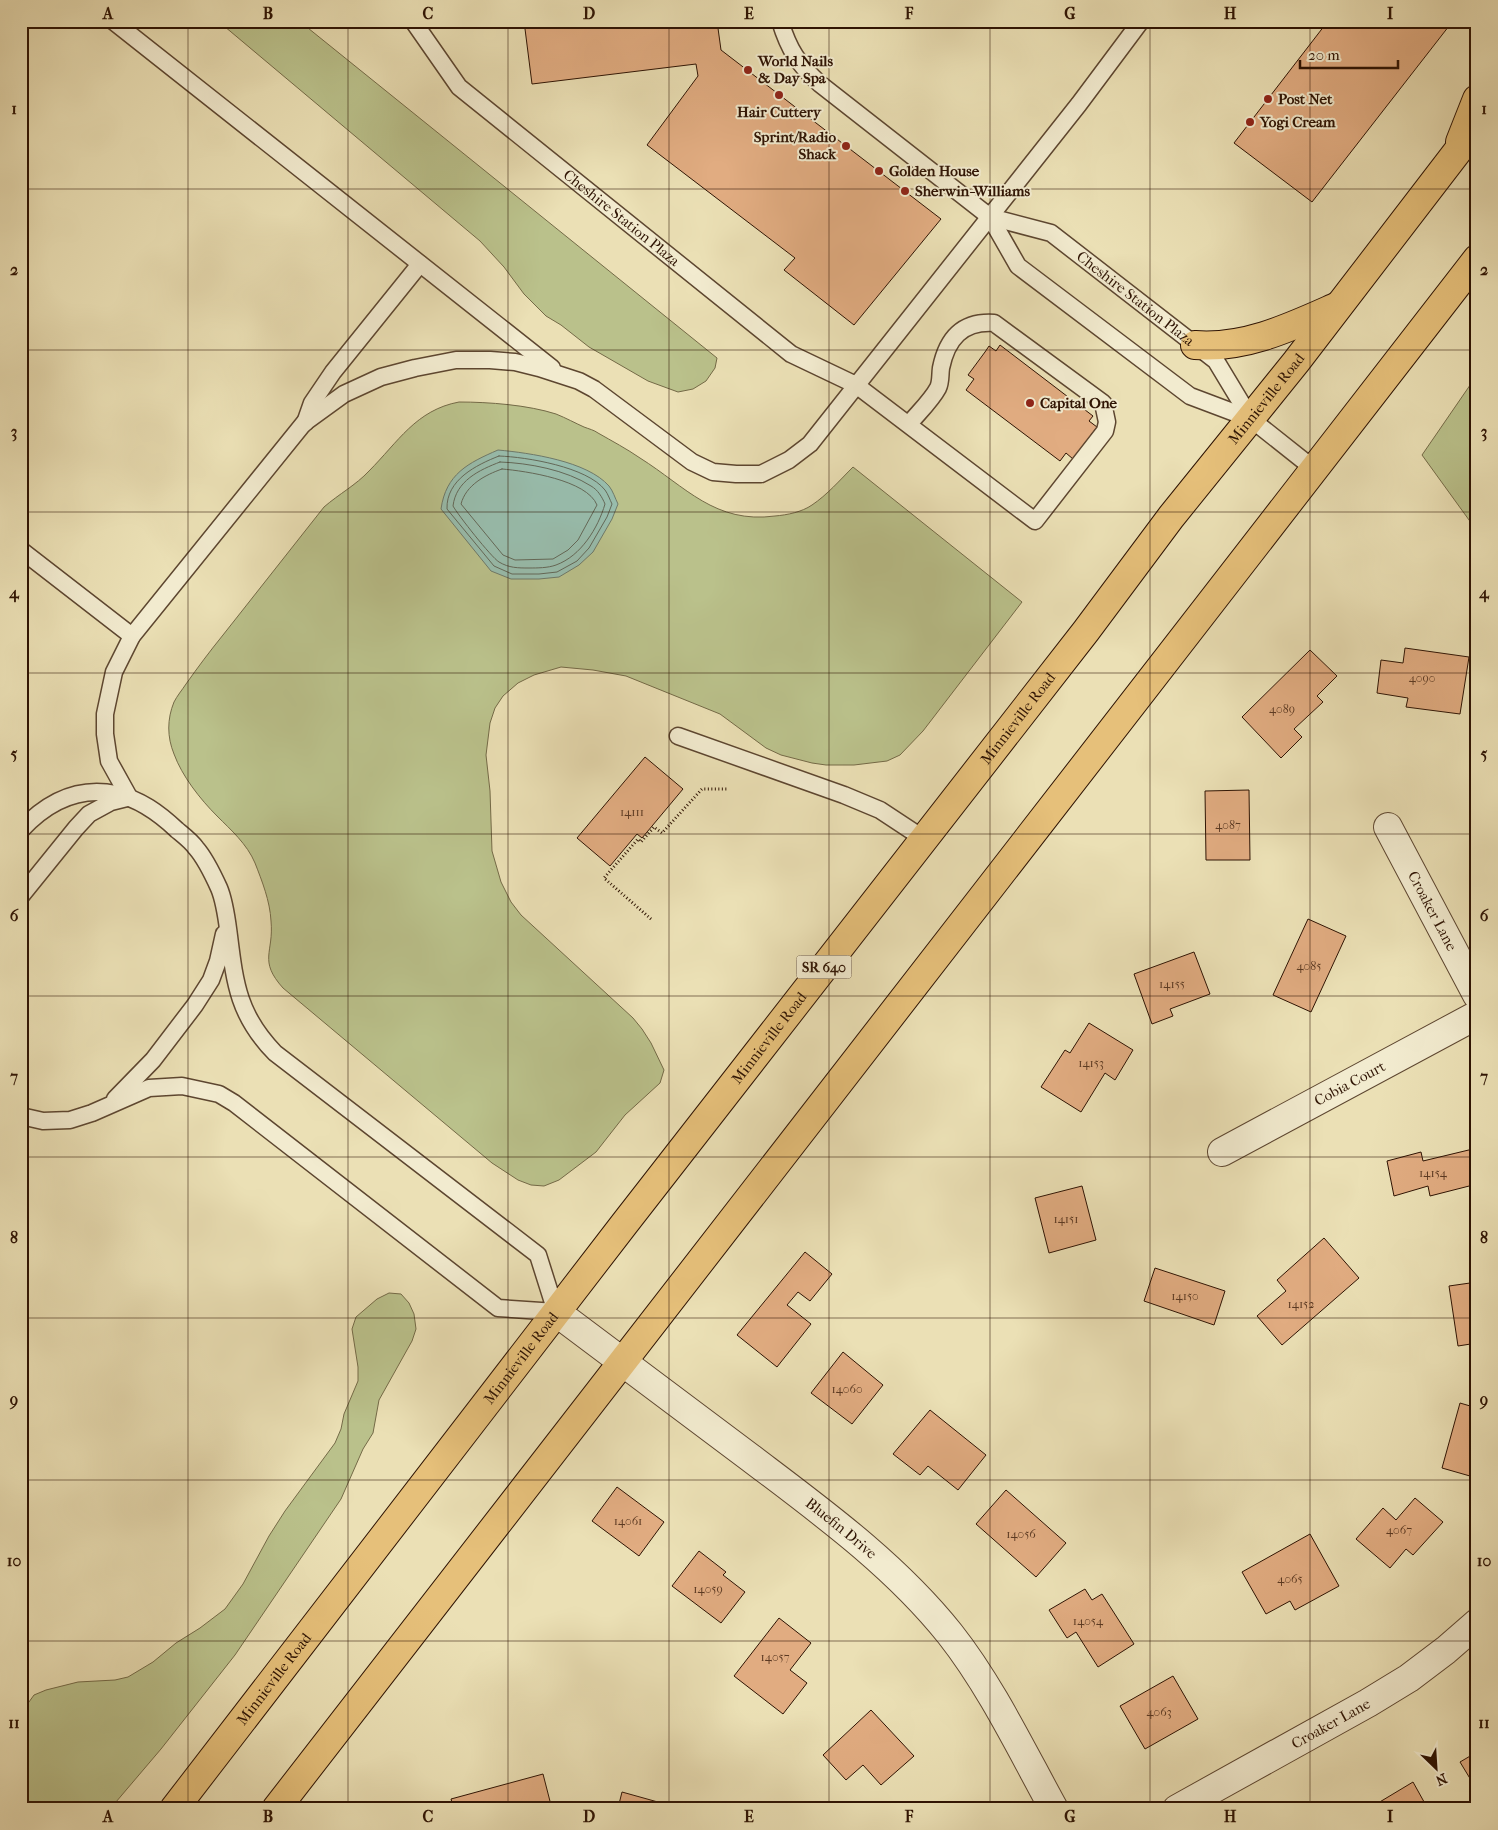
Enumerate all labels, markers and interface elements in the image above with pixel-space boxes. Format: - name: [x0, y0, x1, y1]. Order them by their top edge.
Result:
- text: A: [102, 4, 114, 23]
- text: B: [263, 4, 273, 23]
- text: C: [423, 4, 434, 23]
- text: D: [583, 4, 595, 23]
- text: E: [744, 4, 754, 23]
- text: F: [904, 4, 914, 23]
- text: G: [1064, 4, 1076, 23]
- text: H: [1224, 4, 1237, 23]
- text: I: [1387, 4, 1394, 23]
- scale bar: [1300, 38, 1398, 70]
- text: 20 m: [1308, 46, 1340, 64]
- place label: World Nails & Day Spa: [757, 52, 833, 87]
- marker: World Nails & Day Spa: [742, 64, 754, 76]
- marker: Hair Cuttery: [773, 89, 785, 101]
- place label: Post Net: [1278, 90, 1333, 108]
- marker: Post Net: [1262, 93, 1274, 105]
- text: 1: [11, 99, 17, 118]
- text: 1: [1481, 99, 1487, 118]
- place label: Hair Cuttery: [737, 103, 822, 121]
- place label: Yogi Cream: [1259, 113, 1336, 131]
- marker: Yogi Cream: [1244, 116, 1256, 128]
- place label: Sprint/Radio Shack: [754, 128, 837, 163]
- marker: Sprint/Radio Shack: [840, 140, 852, 152]
- place label: Golden House: [889, 162, 980, 180]
- marker: Golden House: [873, 165, 885, 177]
- street label: Cheshire Station Plaza: [560, 166, 684, 271]
- place label: Sherwin-Williams: [915, 182, 1030, 200]
- marker: Sherwin-Williams: [899, 185, 911, 197]
- street label: Cheshire Station Plaza: [1073, 247, 1199, 350]
- text: 2: [10, 260, 18, 279]
- text: 2: [1480, 260, 1488, 279]
- street label: Minnieville Road: [1224, 349, 1309, 448]
- place label: Capital One: [1040, 394, 1118, 412]
- marker: Capital One: [1024, 397, 1036, 409]
- text: 3: [11, 422, 17, 442]
- text: 3: [1481, 422, 1487, 442]
- text: 4: [8, 583, 20, 603]
- text: 4: [1478, 583, 1490, 603]
- street label: Minnieville Road: [977, 668, 1060, 768]
- house number: 4090: [1409, 671, 1435, 685]
- house number: 4089: [1269, 702, 1295, 716]
- text: 5: [11, 744, 18, 763]
- text: 5: [1481, 744, 1488, 763]
- house number: 14111: [620, 805, 644, 819]
- house number: 4087: [1215, 818, 1241, 832]
- street label: Croaker Lane: [1404, 868, 1461, 954]
- text: 6: [10, 906, 19, 925]
- text: 6: [1480, 906, 1489, 925]
- road number: SR 640: [796, 956, 852, 979]
- house number: 4085: [1297, 959, 1321, 973]
- house number: 14155: [1159, 977, 1185, 991]
- street label: Minnieville Road: [728, 988, 811, 1087]
- house number: 14153: [1078, 1056, 1104, 1070]
- street label: Cobia Court: [1311, 1057, 1389, 1110]
- text: 7: [9, 1067, 18, 1086]
- text: 7: [1479, 1067, 1488, 1086]
- house number: 14154: [1419, 1166, 1448, 1180]
- house number: 14151: [1053, 1212, 1079, 1226]
- text: 8: [10, 1228, 18, 1247]
- text: 8: [1480, 1228, 1488, 1247]
- house number: 14150: [1171, 1289, 1199, 1303]
- house number: 14152: [1288, 1297, 1314, 1311]
- street label: Minnieville Road: [480, 1308, 563, 1408]
- house number: 14060: [831, 1382, 863, 1396]
- text: 9: [9, 1390, 18, 1410]
- text: 9: [1479, 1390, 1488, 1410]
- street label: Bluefin Drive: [802, 1494, 881, 1563]
- house number: 14061: [614, 1514, 642, 1528]
- house number: 4067: [1386, 1523, 1412, 1537]
- house number: 14056: [1006, 1527, 1036, 1541]
- text: 10: [7, 1551, 21, 1570]
- text: 10: [1477, 1551, 1491, 1570]
- house number: 4065: [1277, 1572, 1303, 1586]
- house number: 14059: [693, 1582, 723, 1596]
- house number: 14054: [1073, 1614, 1104, 1628]
- street label: Minnieville Road: [233, 1629, 316, 1729]
- house number: 14057: [761, 1650, 790, 1664]
- street label: Croaker Lane: [1288, 1694, 1374, 1753]
- house number: 4063: [1146, 1705, 1172, 1719]
- text: 11: [8, 1713, 20, 1732]
- text: 11: [1478, 1713, 1490, 1732]
- north arrow: [1410, 1742, 1460, 1792]
- text: N: [1433, 1769, 1450, 1789]
- text: A: [102, 1807, 114, 1826]
- text: B: [263, 1807, 273, 1826]
- text: C: [423, 1807, 434, 1826]
- text: D: [583, 1807, 595, 1826]
- text: E: [744, 1807, 754, 1826]
- text: F: [904, 1807, 914, 1826]
- text: G: [1064, 1807, 1076, 1826]
- text: H: [1224, 1807, 1237, 1826]
- text: I: [1387, 1807, 1394, 1826]

